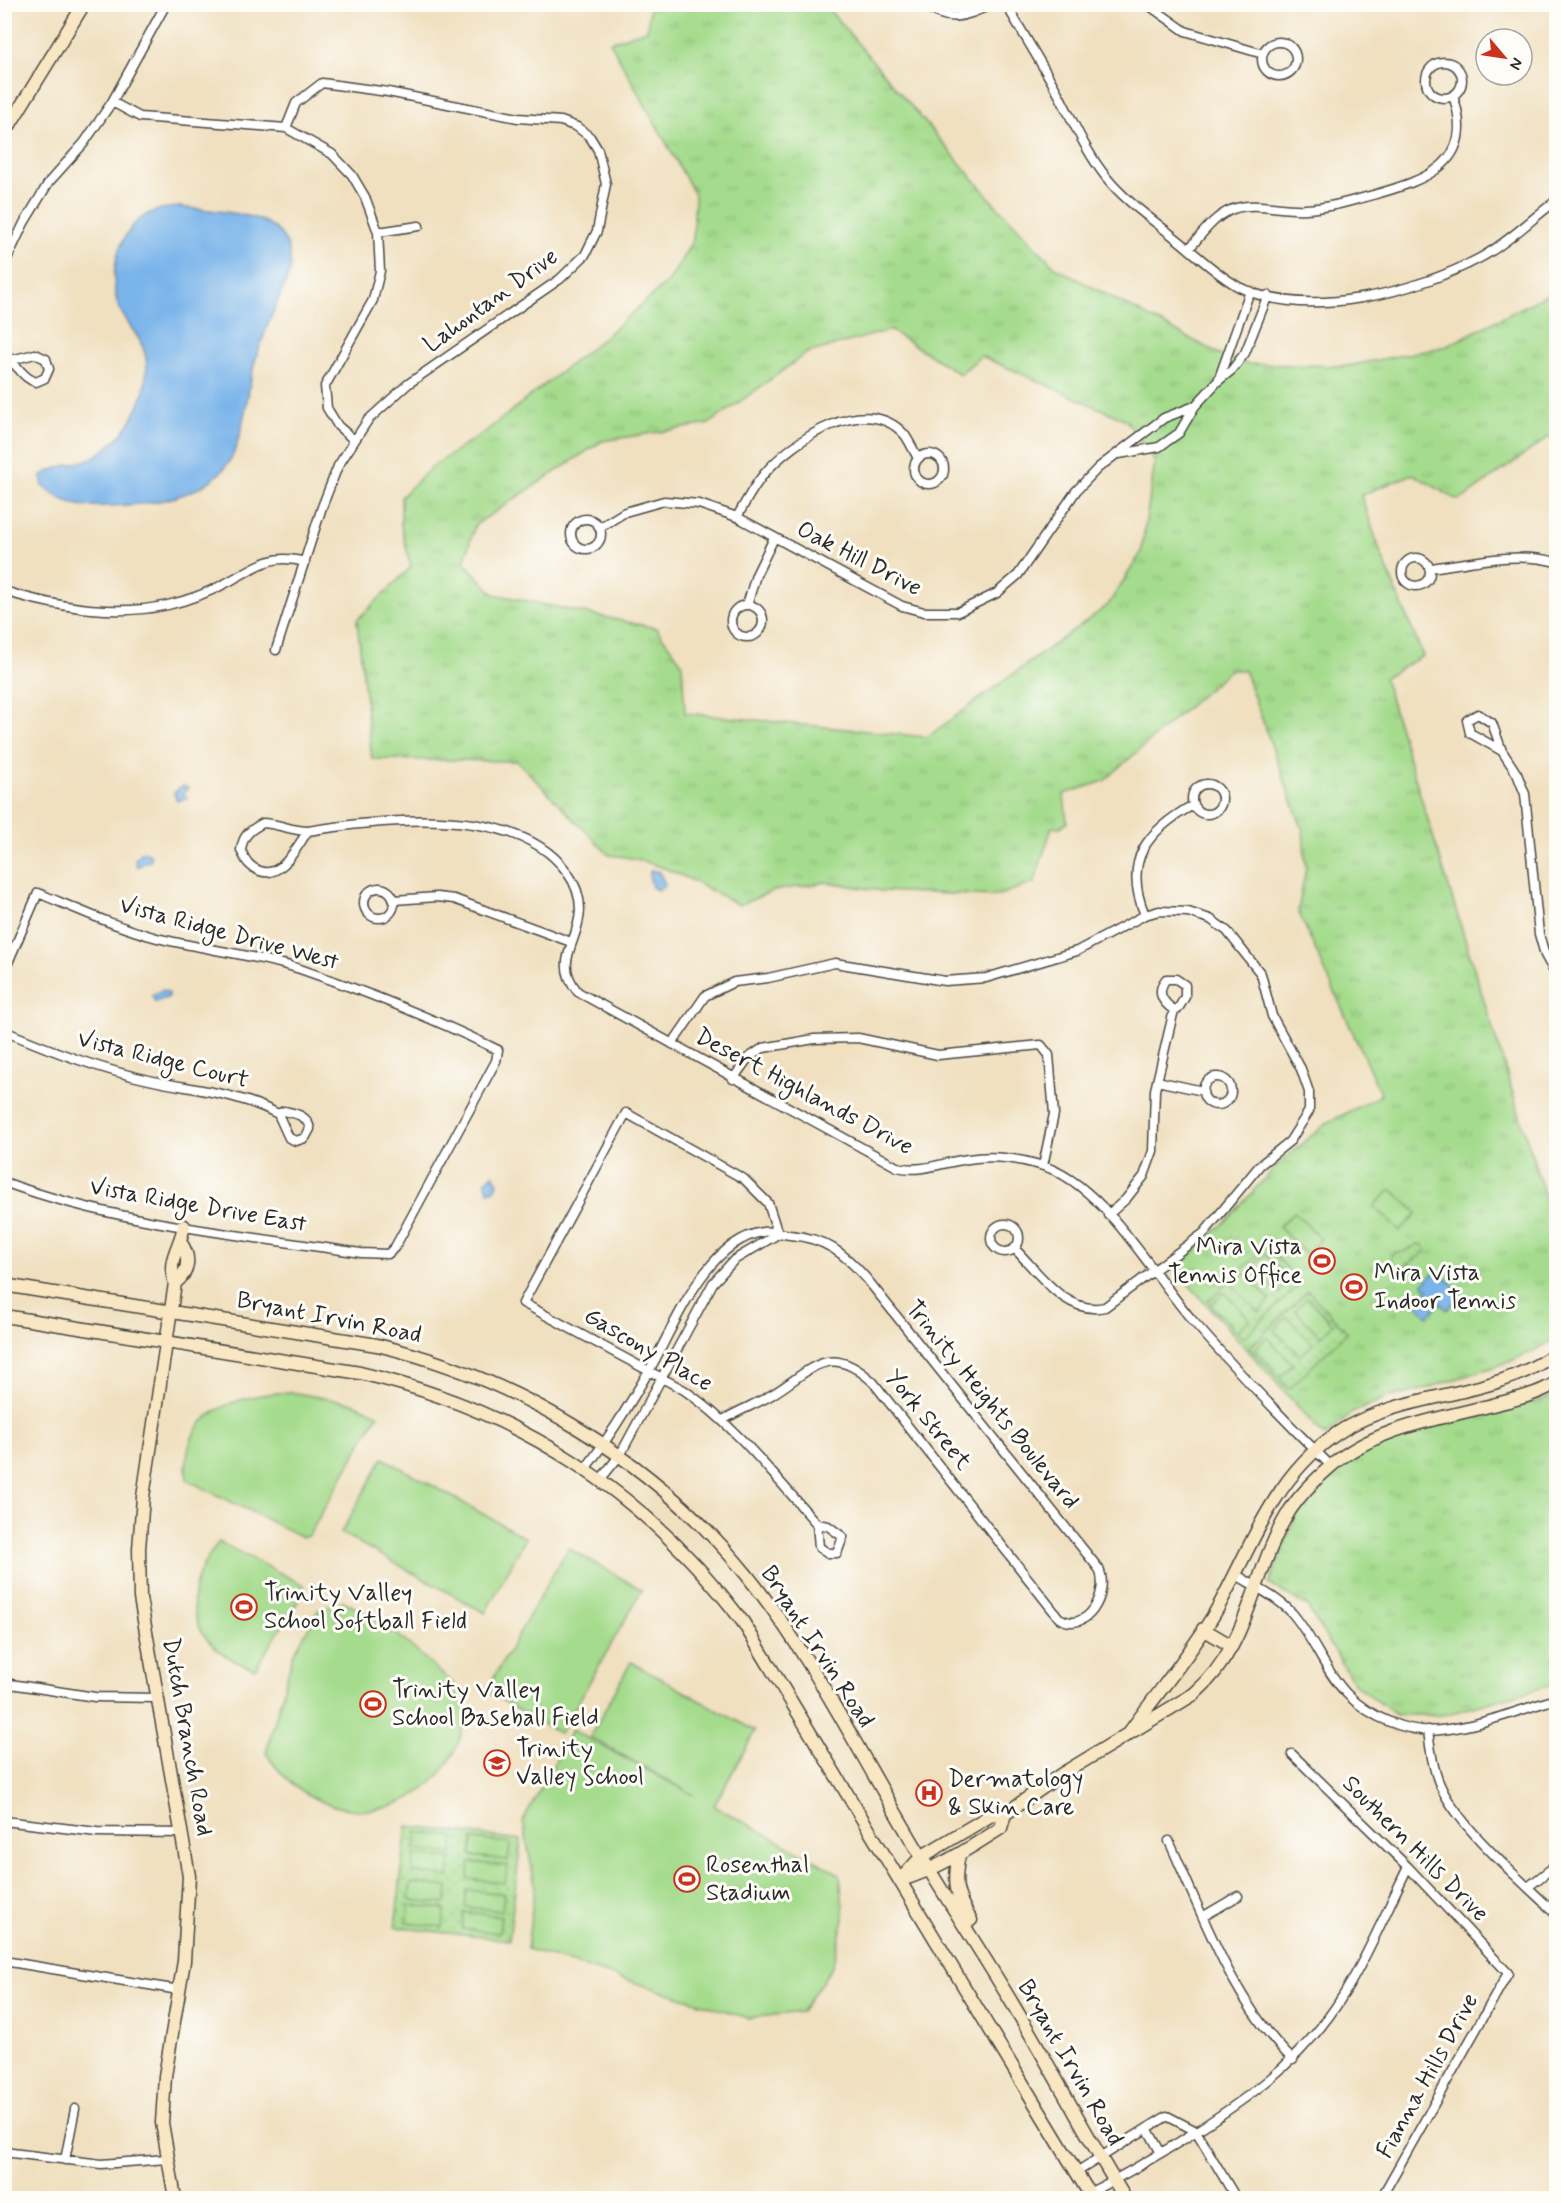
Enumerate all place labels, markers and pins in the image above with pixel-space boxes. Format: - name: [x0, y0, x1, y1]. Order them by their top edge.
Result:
- place label: Mira Vista Tennis Office: [1168, 1232, 1302, 1291]
- sports icon: Mira Vista Tennis Office: [1307, 1246, 1337, 1276]
- place label: Mira Vista Indoor Tennis: [1374, 1258, 1516, 1317]
- sports icon: Mira Vista Indoor Tennis: [1339, 1272, 1369, 1302]
- place label: Trinity Valley School Softball Field: [264, 1578, 467, 1637]
- sports icon: Trinity Valley School Softball Field: [229, 1592, 259, 1622]
- place label: Trinity Valley School Baseball Field: [392, 1675, 599, 1734]
- sports icon: Trinity Valley School Baseball Field: [358, 1689, 388, 1719]
- place label: Trinity Valley School: [516, 1734, 644, 1793]
- school or university icon: Trinity Valley School: [482, 1748, 512, 1778]
- place label: Dermatology & Skin Care: [948, 1764, 1083, 1823]
- hospital icon: Dermatology & Skin Care: [914, 1778, 944, 1808]
- place label: Rosenthal Stadium: [706, 1850, 809, 1909]
- sports icon: Rosenthal Stadium: [672, 1864, 702, 1894]

